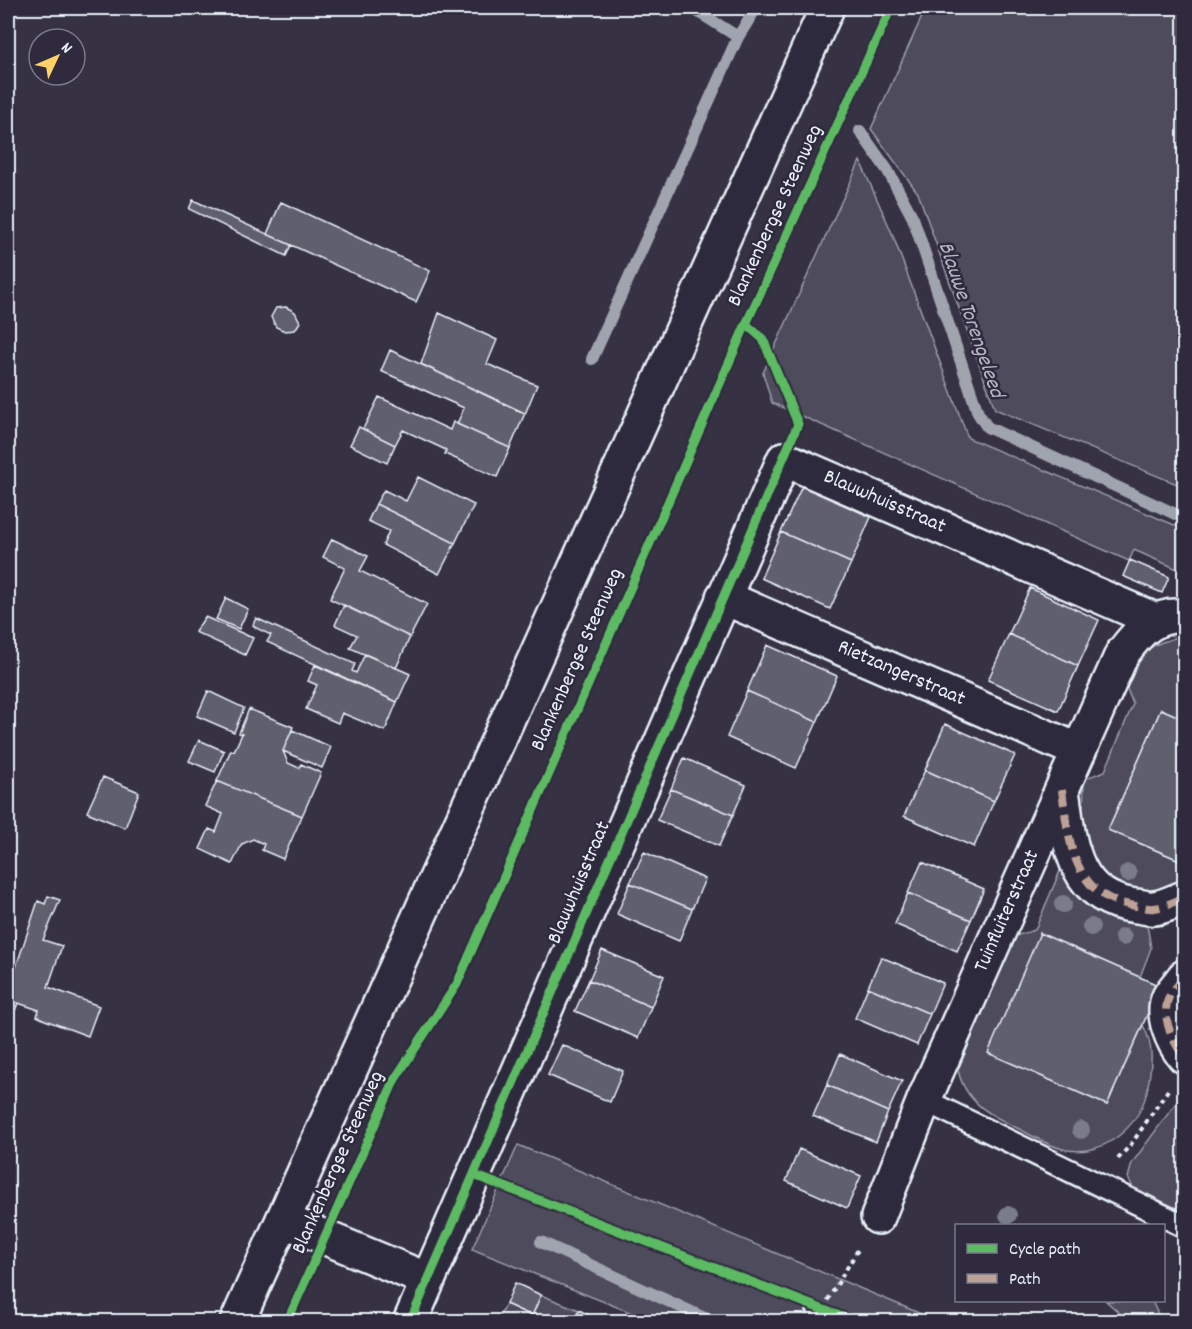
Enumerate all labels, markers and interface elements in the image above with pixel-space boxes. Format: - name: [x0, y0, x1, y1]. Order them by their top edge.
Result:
- north arrow: [27, 27, 87, 87]
- text: N: [55, 37, 77, 59]
- street label: Blankenbergse Steenweg: [721, 120, 831, 312]
- water label: Blauwe Torengeleed: [929, 238, 1012, 405]
- street label: Blauwhuisstraat: [818, 463, 951, 542]
- street label: Blankenbergse Steenweg: [524, 564, 632, 756]
- street label: Rietzangerstraat: [832, 633, 970, 715]
- street label: Blauwhuisstraat: [541, 817, 619, 949]
- street label: Tuinfluiterstraat: [967, 845, 1048, 977]
- street label: Blankenbergse Steenweg: [285, 1067, 393, 1259]
- legend: [955, 1224, 1165, 1302]
- text: Cycle path: [1009, 1238, 1080, 1263]
- text: Path: [1009, 1268, 1041, 1293]

